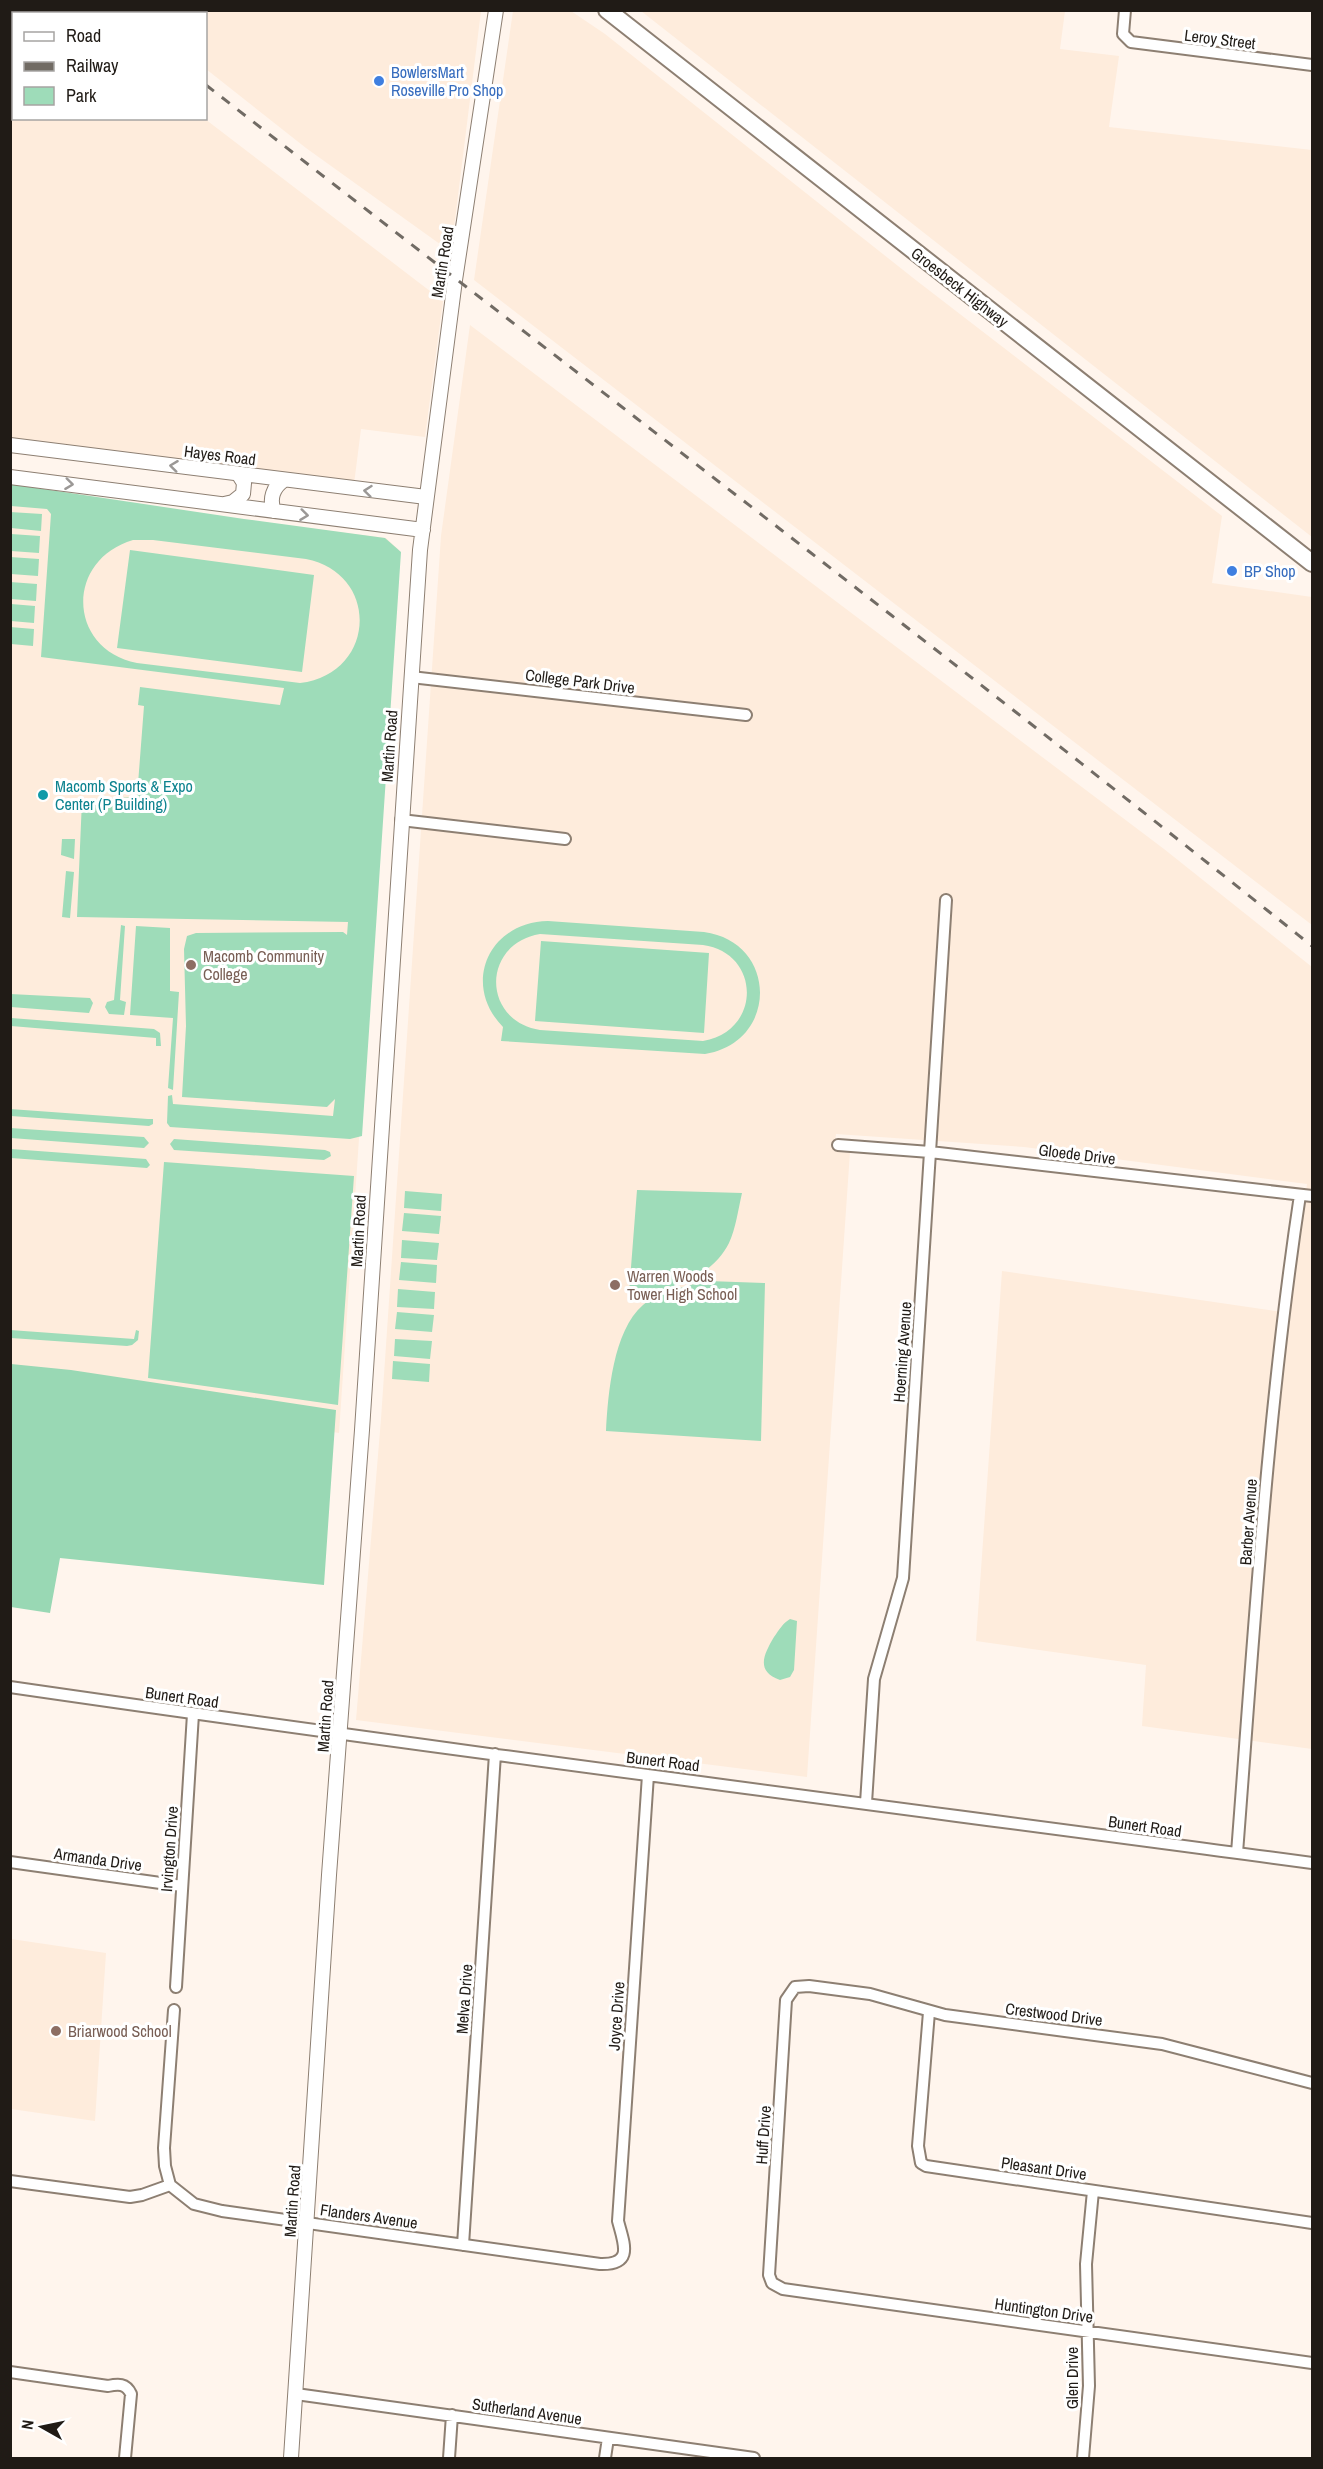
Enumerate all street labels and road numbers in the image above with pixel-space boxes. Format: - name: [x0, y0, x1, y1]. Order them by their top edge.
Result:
- street label: Leroy Street: [1183, 24, 1257, 54]
- street label: Martin Road: [425, 225, 459, 299]
- street label: Groesbeck Highway: [907, 242, 1014, 332]
- street label: Hayes Road: [183, 440, 257, 470]
- street label: College Park Drive: [524, 663, 636, 699]
- street label: Martin Road: [376, 709, 402, 783]
- street label: Gloede Drive: [1037, 1138, 1117, 1170]
- street label: Martin Road: [345, 1194, 371, 1268]
- street label: Hoerning Avenue: [887, 1301, 917, 1403]
- street label: Barber Avenue: [1234, 1478, 1262, 1566]
- street label: Martin Road: [312, 1679, 338, 1753]
- street label: Bunert Road: [144, 1681, 220, 1713]
- street label: Bunert Road: [625, 1746, 701, 1776]
- street label: Irvington Drive: [155, 1805, 183, 1893]
- street label: Bunert Road: [1107, 1810, 1183, 1842]
- street label: Armanda Drive: [52, 1842, 143, 1876]
- street label: Melva Drive: [451, 1963, 477, 2035]
- street label: Joyce Drive: [603, 1981, 629, 2051]
- street label: Crestwood Drive: [1004, 1997, 1104, 2031]
- street label: Huff Drive: [750, 2105, 776, 2165]
- street label: Pleasant Drive: [1000, 2151, 1088, 2185]
- street label: Martin Road: [279, 2164, 305, 2238]
- street label: Flanders Avenue: [319, 2198, 419, 2234]
- street label: Huntington Drive: [993, 2292, 1095, 2328]
- street label: Glen Drive: [1061, 2347, 1083, 2409]
- street label: Sutherland Avenue: [471, 2392, 583, 2430]

